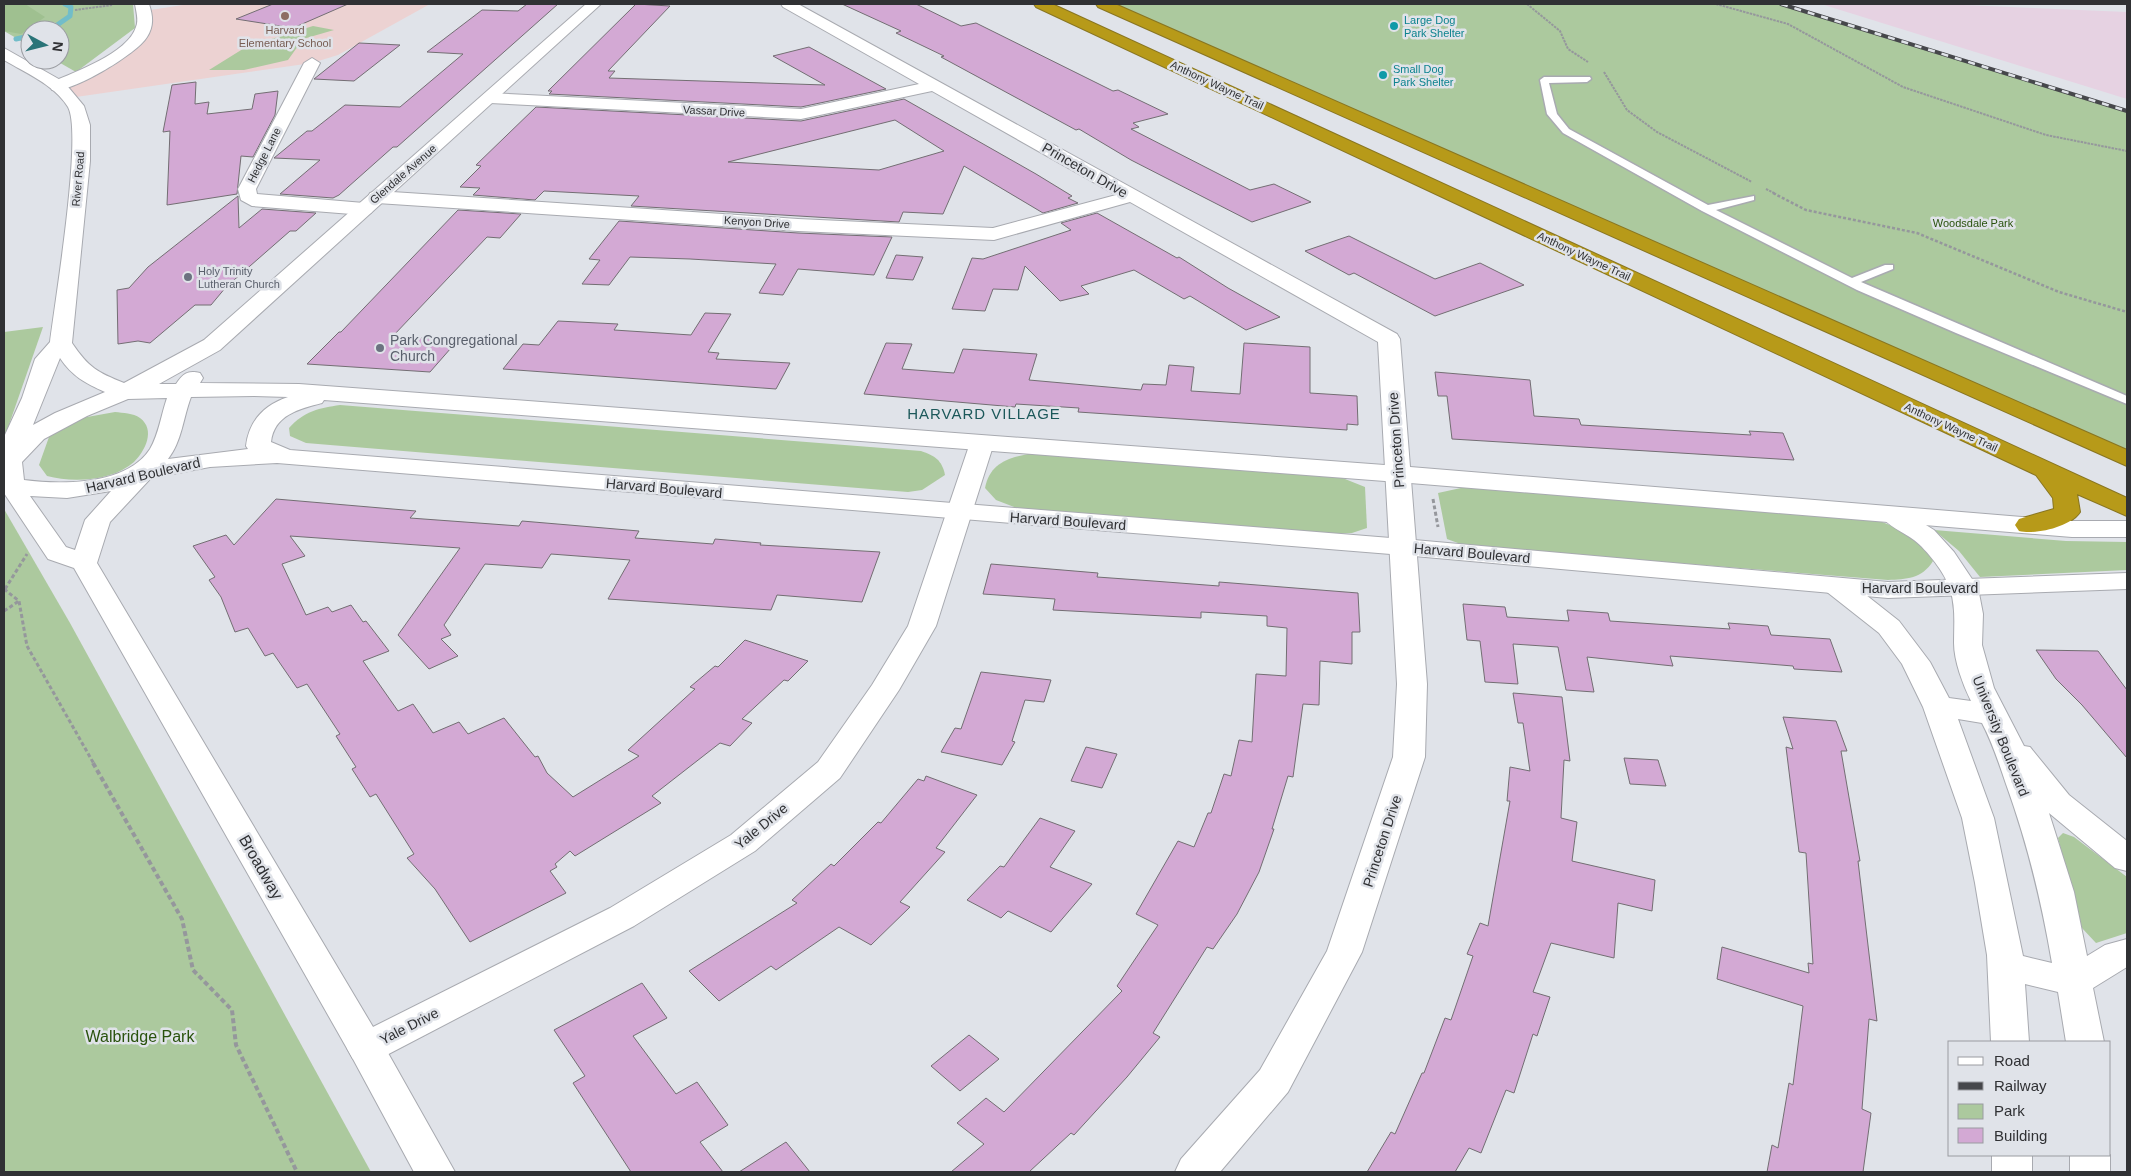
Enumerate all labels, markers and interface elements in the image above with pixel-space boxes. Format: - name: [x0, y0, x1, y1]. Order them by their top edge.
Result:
- marker: Harvard Elementary School: [279, 10, 291, 22]
- place label: Large Dog Park Shelter: [1404, 14, 1465, 39]
- north arrow: [20, 20, 70, 70]
- marker: Large Dog Park Shelter: [1388, 20, 1400, 32]
- place label: Harvard Elementary School: [239, 24, 331, 49]
- text: N: [49, 41, 66, 53]
- street label: Anthony Wayne Trail: [1169, 58, 1265, 112]
- place label: Small Dog Park Shelter: [1393, 63, 1454, 88]
- marker: Small Dog Park Shelter: [1377, 69, 1389, 81]
- street label: Vassar Drive: [683, 103, 745, 119]
- street label: Hedge Lane: [245, 126, 283, 184]
- street label: Princeton Drive: [1040, 139, 1131, 201]
- street label: Glendale Avenue: [368, 142, 438, 206]
- street label: River Road: [70, 151, 86, 207]
- street label: Kenyon Drive: [724, 214, 790, 230]
- park label: Woodsdale Park: [1933, 217, 2014, 229]
- street label: Anthony Wayne Trail: [1536, 229, 1632, 283]
- place label: Holy Trinity Lutheran Church: [198, 265, 280, 290]
- marker: Holy Trinity Lutheran Church: [182, 271, 194, 283]
- place label: Park Congregational Church: [390, 332, 518, 364]
- marker: Park Congregational Church: [374, 342, 386, 354]
- street label: Princeton Drive: [1385, 391, 1407, 488]
- street label: Anthony Wayne Trail: [1903, 400, 1999, 454]
- district label: HARVARD VILLAGE: [907, 405, 1061, 422]
- street label: Harvard Boulevard: [84, 454, 202, 496]
- street label: Harvard Boulevard: [605, 475, 723, 501]
- street label: Harvard Boulevard: [1009, 509, 1127, 533]
- street label: Harvard Boulevard: [1413, 540, 1531, 566]
- street label: Harvard Boulevard: [1862, 580, 1978, 596]
- street label: University Boulevard: [1970, 673, 2032, 799]
- street label: Princeton Drive: [1360, 793, 1404, 889]
- street label: Yale Drive: [731, 800, 791, 852]
- street label: Broadway: [236, 832, 286, 902]
- street label: Yale Drive: [377, 1004, 441, 1048]
- park label: Walbridge Park: [86, 1028, 195, 1045]
- legend: [1948, 1041, 2111, 1156]
- text: Road: [1994, 1052, 2030, 1069]
- text: Railway: [1994, 1077, 2047, 1094]
- text: Park: [1994, 1102, 2025, 1119]
- text: Building: [1994, 1127, 2047, 1144]

